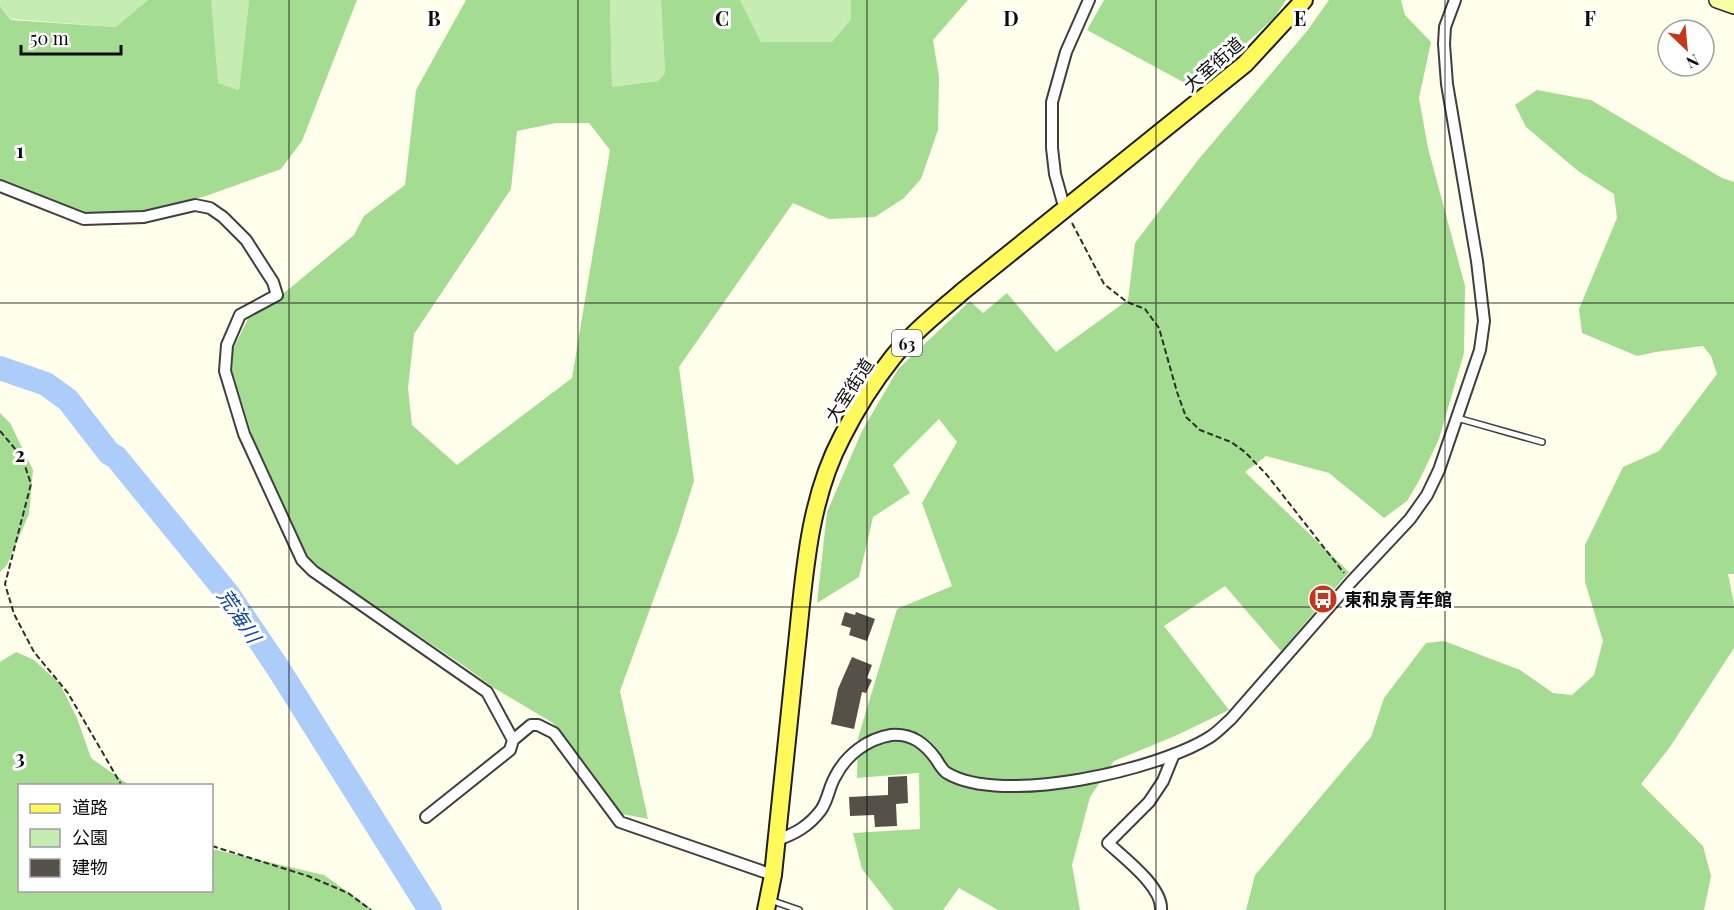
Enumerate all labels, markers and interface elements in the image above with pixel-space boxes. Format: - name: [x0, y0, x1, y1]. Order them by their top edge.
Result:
- text: B: [427, 4, 441, 31]
- text: C: [715, 4, 729, 31]
- text: D: [1003, 4, 1019, 31]
- text: E: [1294, 4, 1306, 31]
- text: F: [1584, 4, 1596, 31]
- scale bar: [21, 18, 122, 56]
- north arrow: [1656, 18, 1716, 78]
- text: 50 m: [30, 26, 69, 50]
- street label: 大室街道: [1178, 31, 1248, 97]
- text: N: [1683, 50, 1703, 74]
- text: 1: [16, 136, 24, 163]
- road number: 63: [892, 330, 922, 356]
- street label: 大室街道: [819, 353, 879, 427]
- text: 2: [15, 440, 25, 467]
- water label: 荒海川: [212, 583, 269, 649]
- bus stop icon: 東和泉青年館: [1307, 583, 1339, 615]
- place label: 東和泉青年館: [1344, 587, 1452, 611]
- text: 3: [15, 743, 25, 770]
- legend: [18, 784, 213, 892]
- text: 道路: [72, 795, 108, 819]
- text: 公園: [72, 825, 108, 849]
- text: 建物: [72, 855, 108, 879]

